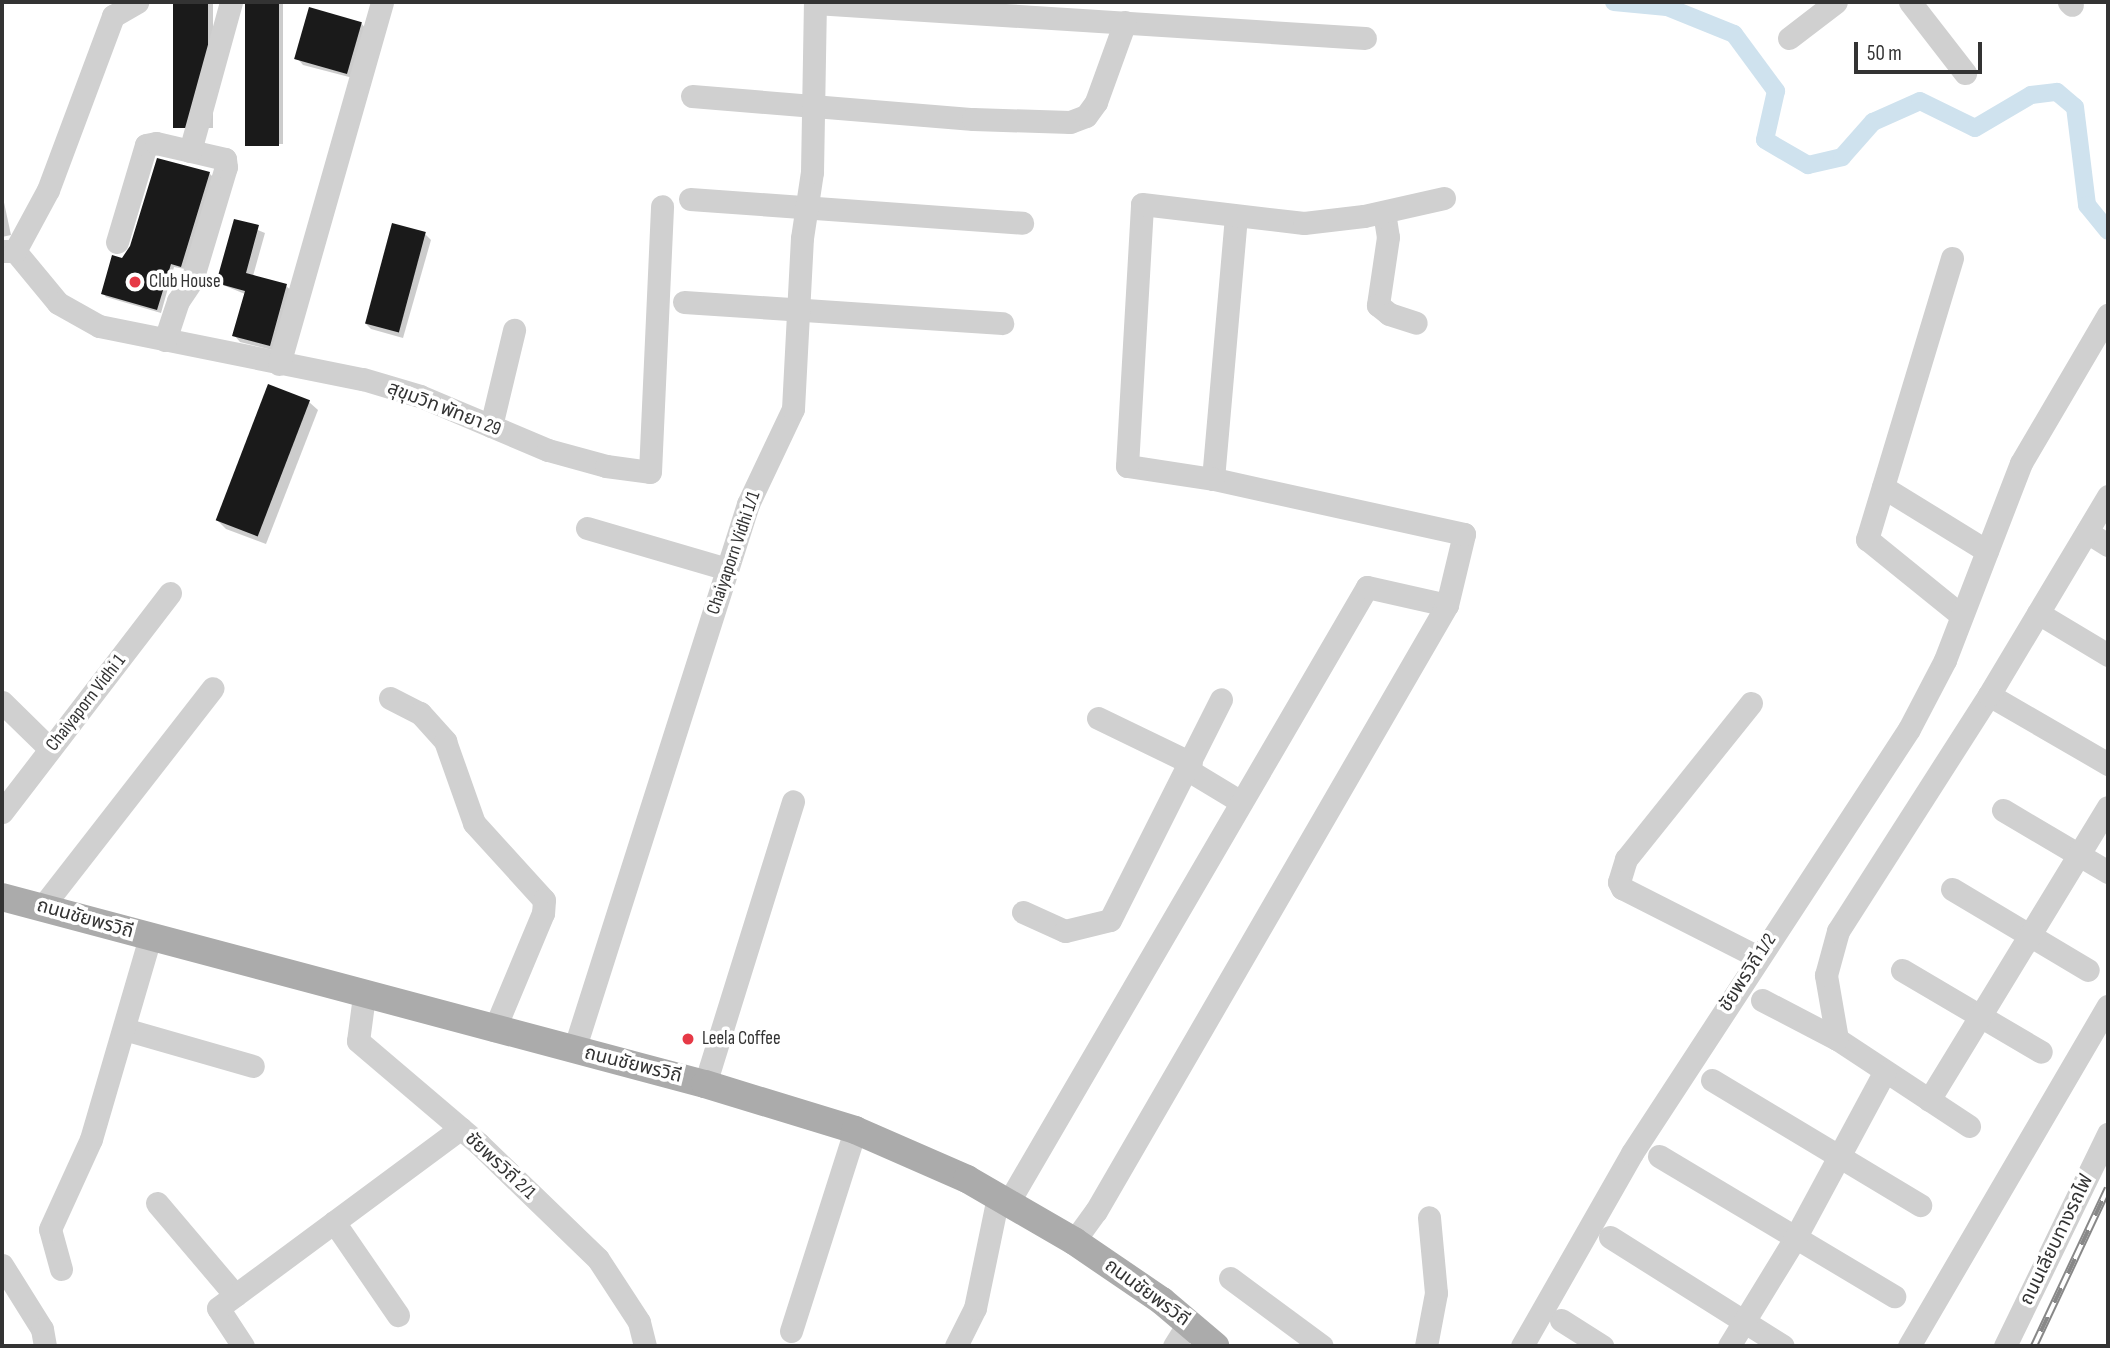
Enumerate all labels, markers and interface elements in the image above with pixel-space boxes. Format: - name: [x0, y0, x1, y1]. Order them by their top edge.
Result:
- scale bar: [1858, 28, 1986, 72]
- text: 50 m: [1867, 41, 1902, 66]
- place label: Club House: [149, 271, 221, 293]
- marker: Club House: [127, 274, 143, 290]
- street label: สุขุมวิท พัทยา 29: [384, 377, 504, 441]
- street label: Chaiyaporn Vidhi 1/1: [702, 488, 766, 618]
- street label: Chaiyaporn Vidhi 1: [41, 650, 131, 756]
- street label: ถนนชัยพรวิถี: [34, 894, 136, 944]
- street label: ชัยพรวิถี 1/2: [1714, 930, 1782, 1016]
- place label: Leela Coffee: [702, 1028, 781, 1050]
- marker: Leela Coffee: [680, 1031, 696, 1047]
- street label: ถนนชัยพรวิถี: [582, 1042, 684, 1088]
- street label: ชัยพรวิถี 2/1: [460, 1128, 540, 1204]
- street label: ถนนเลียบทางรถไฟ: [2016, 1171, 2098, 1309]
- street label: ถนนชัยพรวิถี: [1100, 1254, 1194, 1332]

